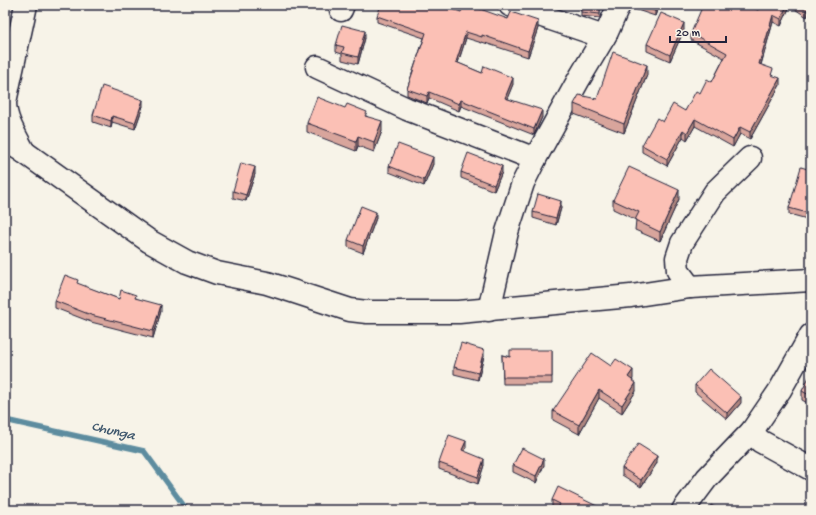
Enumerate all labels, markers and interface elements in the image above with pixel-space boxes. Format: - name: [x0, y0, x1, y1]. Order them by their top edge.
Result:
- scale bar: [670, 18, 726, 44]
- text: 20 m: [676, 27, 701, 41]
- water label: Chunga: [90, 419, 138, 446]

